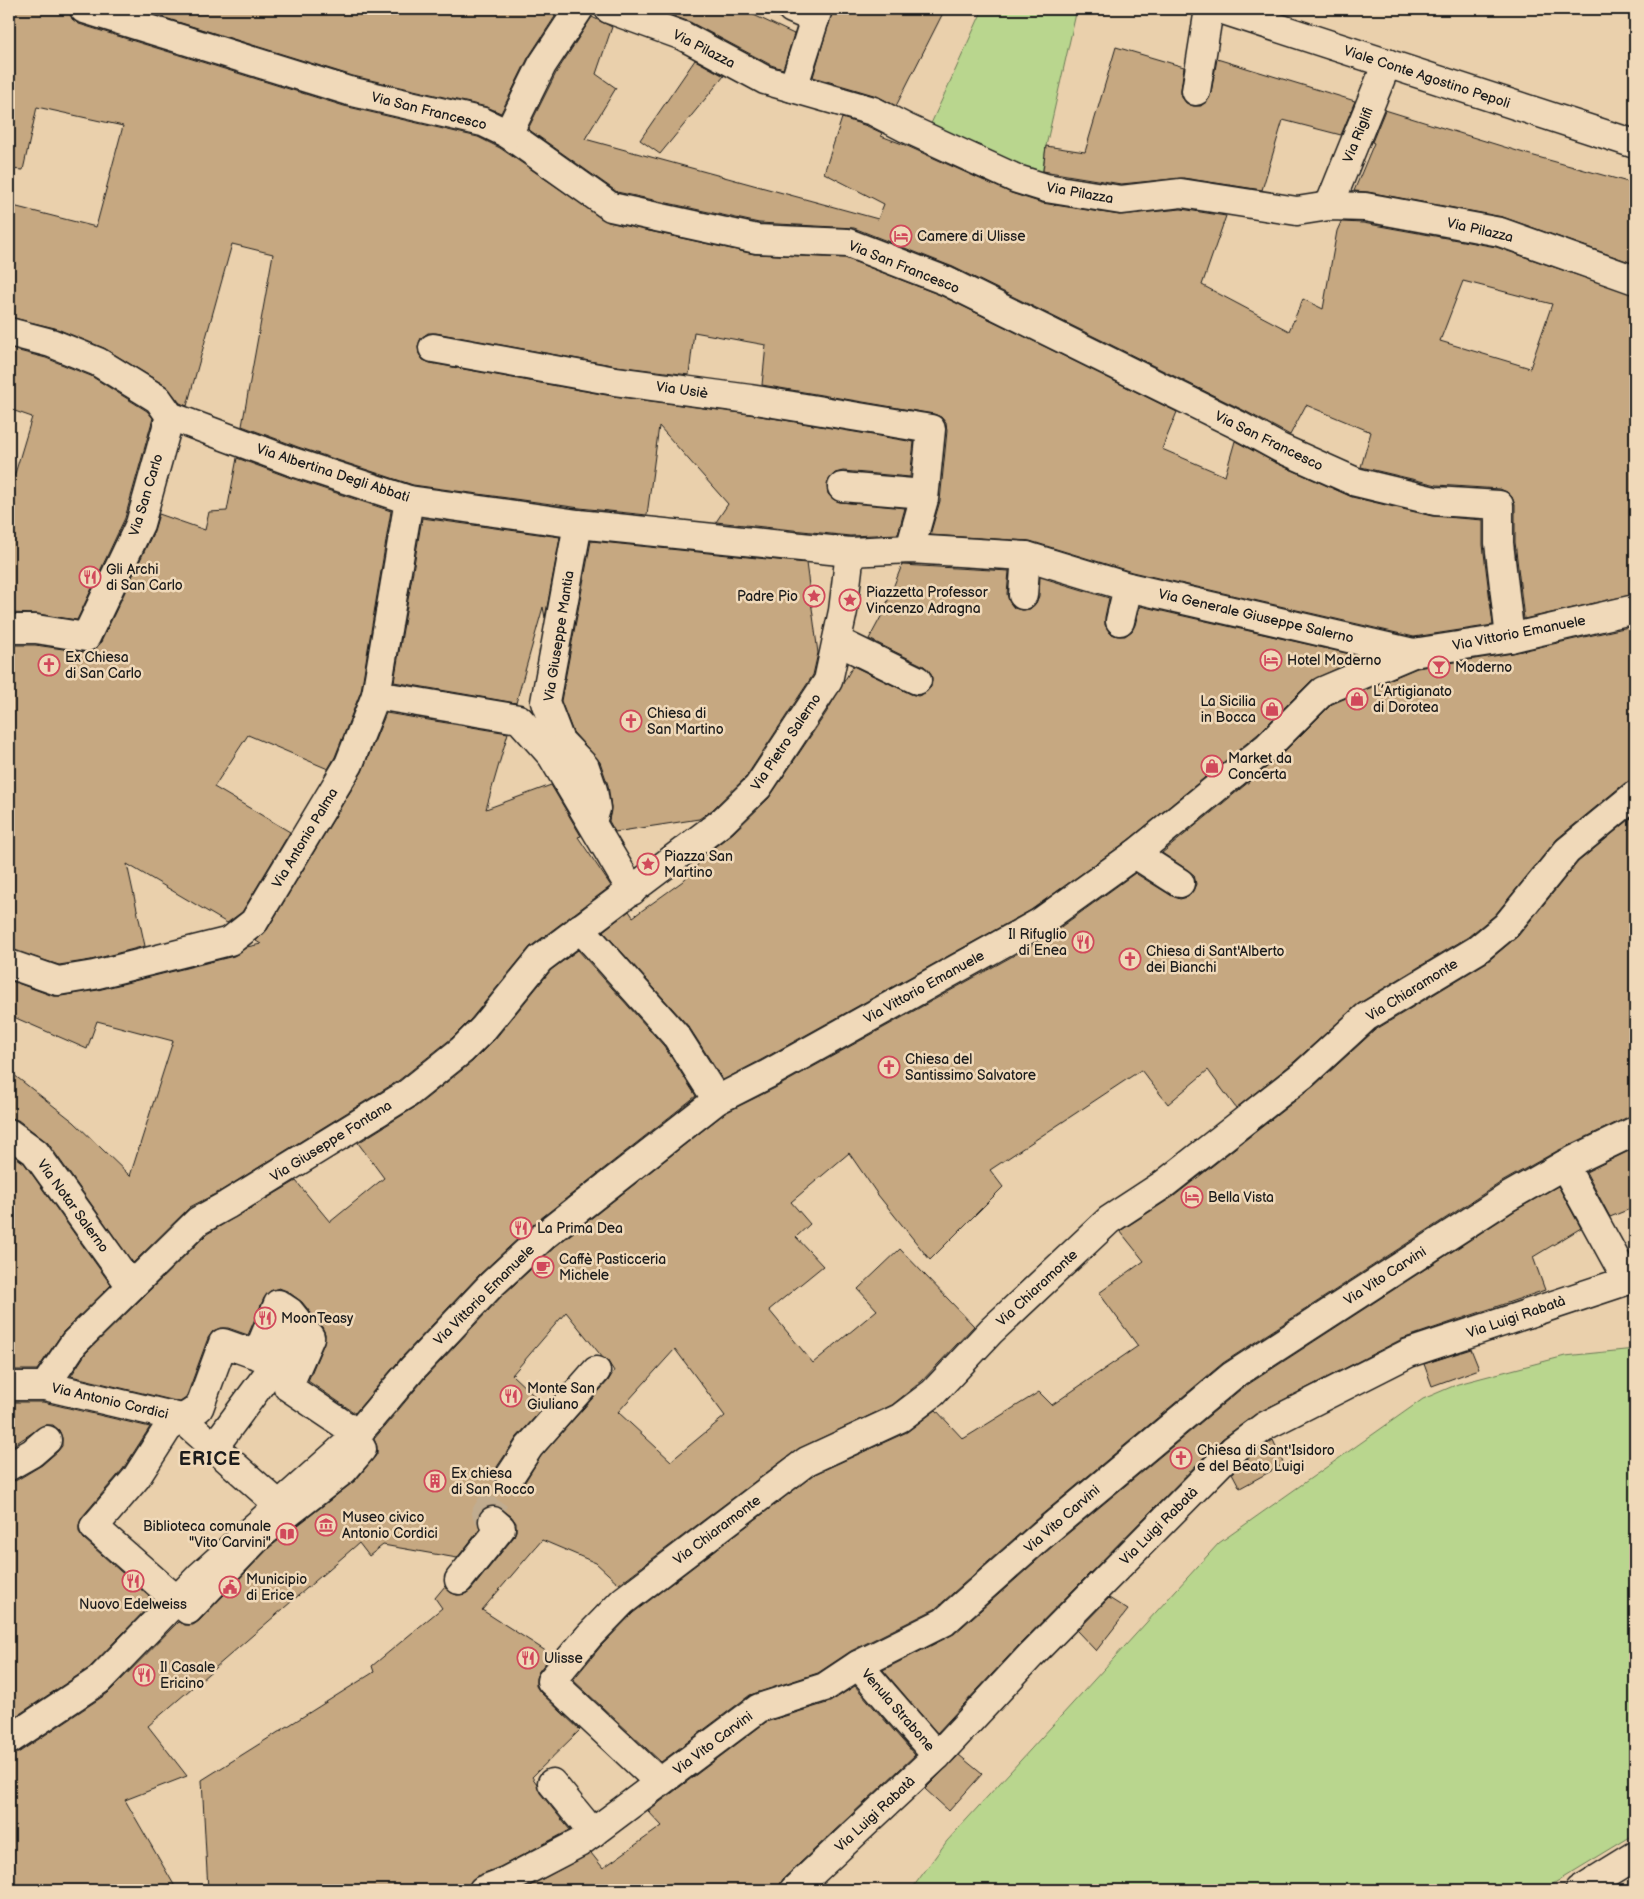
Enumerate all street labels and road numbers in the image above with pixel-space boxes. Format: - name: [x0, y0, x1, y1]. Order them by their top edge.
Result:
- street label: Via Pilazza: [670, 26, 738, 72]
- street label: Viale Conte Agostino Pepoli: [1342, 42, 1512, 112]
- street label: Via San Francesco: [369, 88, 489, 134]
- street label: Via Riglifi: [1339, 105, 1377, 165]
- street label: Via Pilazza: [1045, 179, 1115, 207]
- street label: Via Pilazza: [1445, 214, 1515, 246]
- street label: Via San Francesco: [846, 237, 962, 297]
- street label: Via Usiè: [655, 378, 710, 402]
- street label: Via San Francesco: [1212, 407, 1326, 475]
- street label: Via Albertina Degli Abbati: [254, 440, 412, 506]
- street label: Via San Carlo: [125, 452, 167, 538]
- street label: Via Giuseppe Mantia: [540, 569, 578, 703]
- street label: Via Generale Giuseppe Salerno: [1157, 585, 1355, 647]
- street label: Via Vittorio Emanuele: [1451, 612, 1587, 654]
- street label: Via Pietro Salerno: [747, 690, 825, 794]
- street label: Via Antonio Palma: [268, 785, 342, 891]
- street label: Via Vittorio Emanuele: [861, 947, 987, 1027]
- street label: Via Chiaramonte: [1363, 955, 1461, 1025]
- street label: Via Giuseppe Fontana: [267, 1097, 395, 1185]
- street label: Via Notar Salerno: [34, 1156, 113, 1256]
- street label: Via Vittorio Emanuele: [430, 1241, 538, 1349]
- street label: Via Vito Carvini: [1341, 1243, 1429, 1309]
- street label: Via Chiaramonte: [993, 1246, 1081, 1330]
- street label: Via Luigi Rabatà: [1464, 1292, 1568, 1342]
- street label: Via Antonio Cordici: [50, 1379, 170, 1423]
- street label: Via Vito Carvini: [1021, 1481, 1103, 1557]
- street label: Via Luigi Rabatà: [1116, 1483, 1202, 1569]
- street label: Via Chiaramonte: [670, 1492, 764, 1568]
- street label: Venula Strabone: [858, 1665, 938, 1755]
- street label: Via Vito Carvini: [670, 1708, 756, 1778]
- street label: Via Luigi Rabatà: [831, 1772, 919, 1855]

